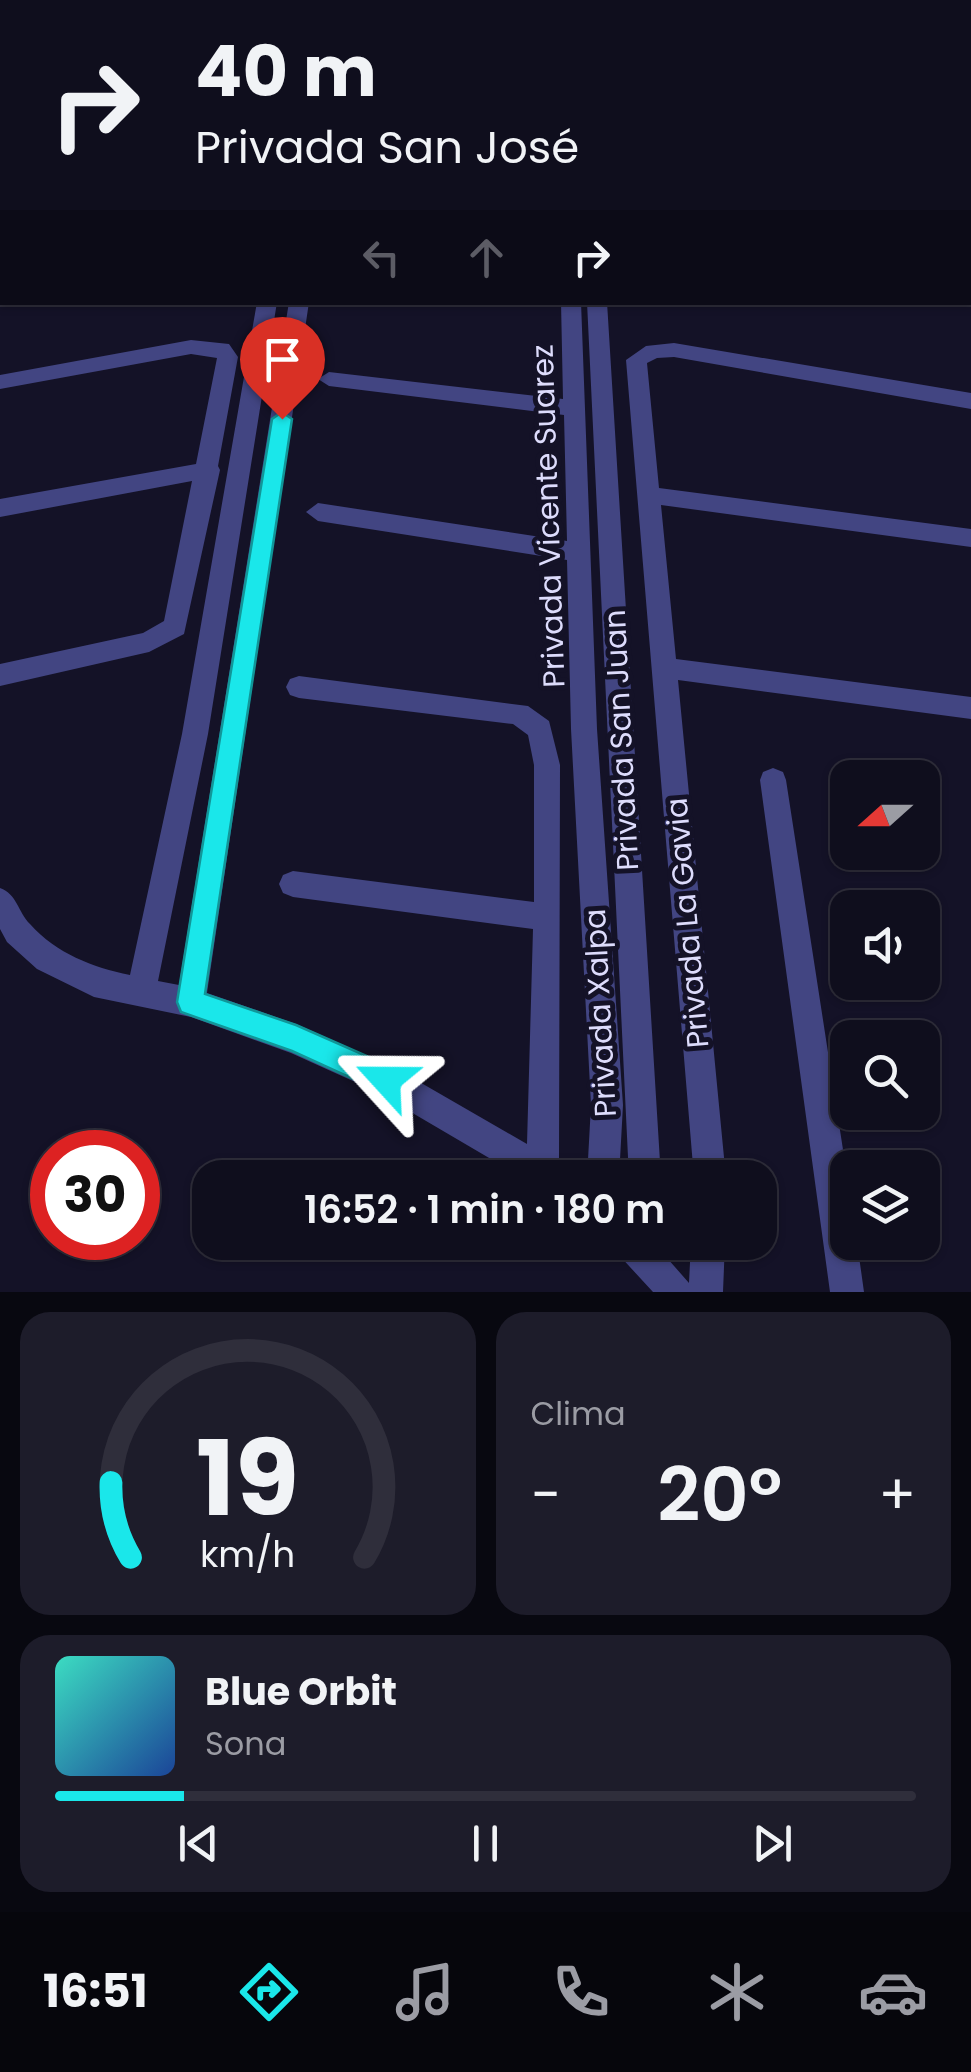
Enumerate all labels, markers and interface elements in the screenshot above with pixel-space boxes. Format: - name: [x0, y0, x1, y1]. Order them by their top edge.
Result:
- text: 40 m: [195, 22, 377, 121]
- icon: right: [30, 40, 160, 170]
- text: Privada San José: [195, 116, 579, 179]
- icon: left: [354, 230, 409, 285]
- icon: ahead: [459, 230, 514, 285]
- icon: right: [564, 230, 619, 285]
- pin: [240, 317, 325, 420]
- icon: arrive: [255, 332, 310, 387]
- street label: Privada Vicente Suarez: [521, 344, 575, 688]
- street label: Privada San Juan: [593, 608, 649, 872]
- north arrow: [830, 760, 940, 870]
- map controls: [830, 760, 940, 1260]
- street label: Privada La Gavia: [655, 796, 719, 1050]
- button: sound: [830, 890, 940, 1000]
- street label: Privada Xalpa: [573, 908, 627, 1118]
- button: search: [830, 1020, 940, 1130]
- position arrow: [334, 1028, 438, 1132]
- speed limit sign: 30: [30, 1130, 160, 1260]
- button: layers: [830, 1150, 940, 1260]
- text: 16:52 · 1 min · 180 m: [304, 1183, 665, 1236]
- text: Clima: [531, 1391, 626, 1436]
- text: 19: [196, 1406, 299, 1551]
- text: 20°: [657, 1442, 782, 1547]
- text: −: [531, 1456, 561, 1533]
- text: +: [878, 1456, 916, 1533]
- text: km/h: [200, 1529, 295, 1580]
- text: Blue Orbit: [205, 1665, 397, 1718]
- text: Sona: [205, 1721, 286, 1766]
- icon: previous: [171, 1816, 226, 1871]
- icon: pause: [458, 1816, 513, 1871]
- icon: next: [745, 1816, 800, 1871]
- icon: directions: [234, 1957, 304, 2027]
- icon: music: [390, 1957, 460, 2027]
- icon: phone: [546, 1957, 616, 2027]
- icon: climate: [702, 1957, 772, 2027]
- icon: car: [858, 1957, 928, 2027]
- text: 16:51: [43, 1960, 148, 2023]

